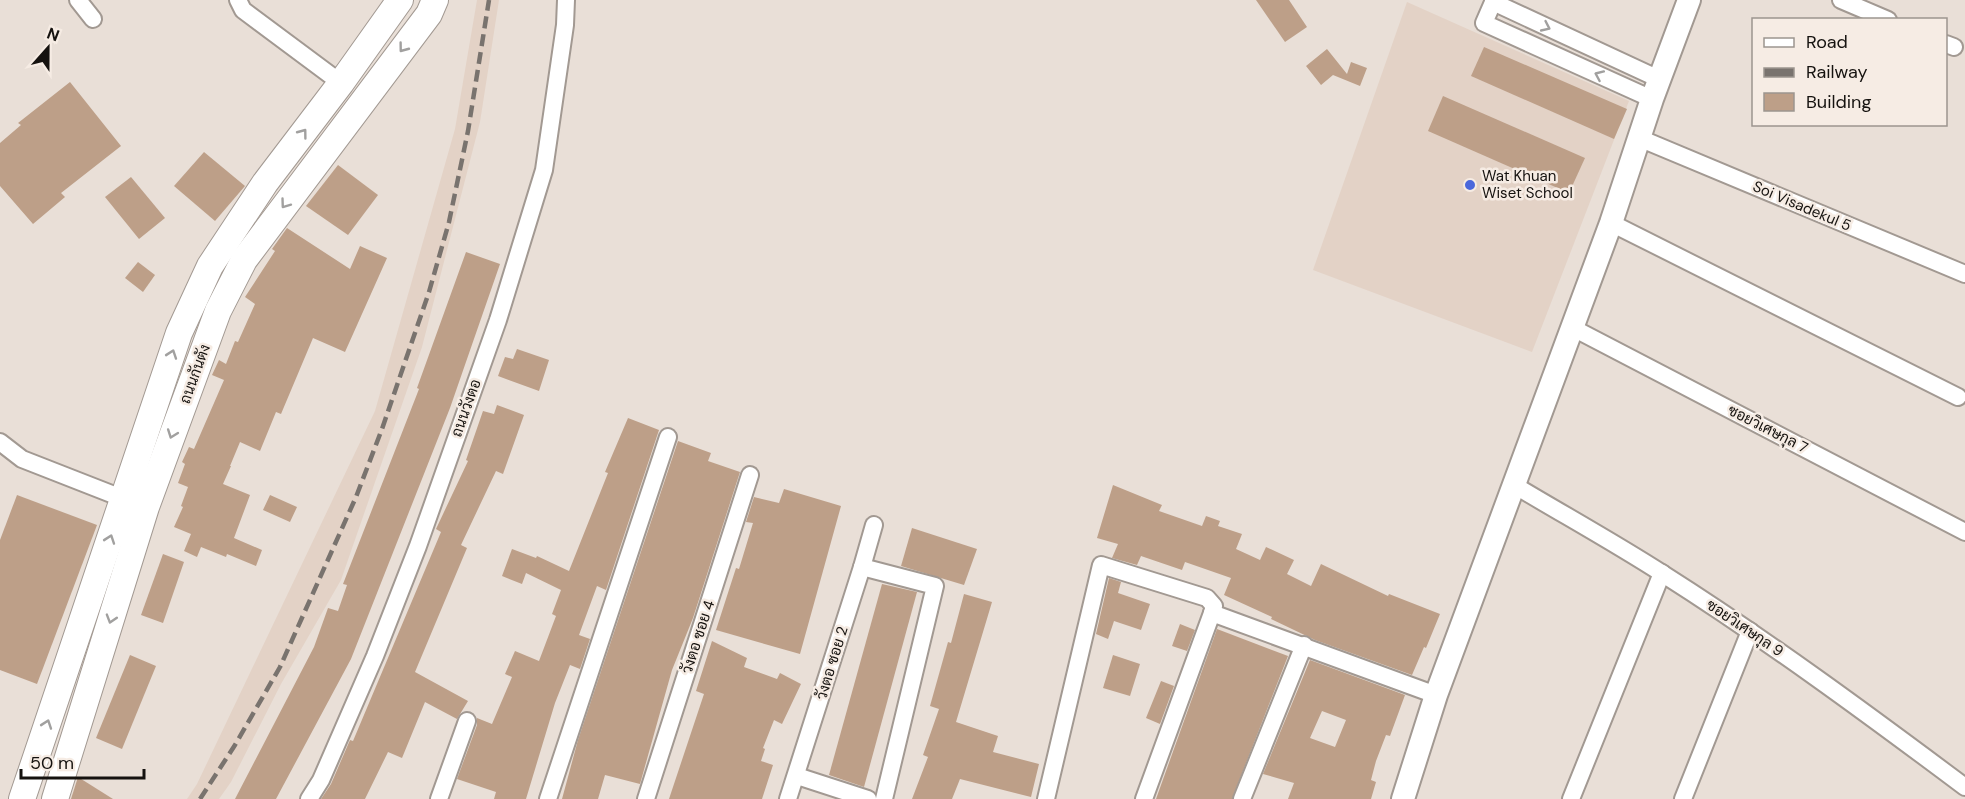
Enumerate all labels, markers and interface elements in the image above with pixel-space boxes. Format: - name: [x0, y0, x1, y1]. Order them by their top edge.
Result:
- north arrow: [18, 18, 78, 78]
- legend: [1752, 18, 1947, 126]
- one-way arrow: [1540, 19, 1551, 31]
- text: N: [44, 23, 62, 46]
- text: Road: [1806, 30, 1848, 54]
- one-way arrow: [399, 42, 410, 53]
- text: Railway: [1806, 60, 1868, 84]
- one-way arrow: [1594, 70, 1605, 82]
- text: Building: [1806, 90, 1871, 114]
- one-way arrow: [295, 129, 306, 140]
- place label: Wat Khuan Wiset School: [1482, 166, 1573, 203]
- street label: Soi Visadekul 5: [1750, 176, 1854, 236]
- marker: Wat Khuan Wiset School: [1463, 178, 1477, 192]
- one-way arrow: [281, 197, 292, 208]
- street label: ถนนกันตัง: [175, 341, 215, 407]
- one-way arrow: [165, 349, 177, 360]
- street label: ถนนวังตอ: [446, 376, 486, 440]
- street label: ซอยวิเศษกุล 7: [1724, 400, 1812, 459]
- one-way arrow: [167, 428, 180, 439]
- one-way arrow: [102, 534, 115, 545]
- street label: ซอยวิเศษกุล 9: [1702, 595, 1787, 662]
- street label: วังตอ ซอย 4: [677, 598, 719, 676]
- one-way arrow: [106, 613, 118, 624]
- street label: วังตอ ซอย 2: [811, 624, 853, 702]
- one-way arrow: [40, 719, 53, 730]
- scale bar: [21, 742, 144, 780]
- text: 50 m: [30, 751, 74, 775]

